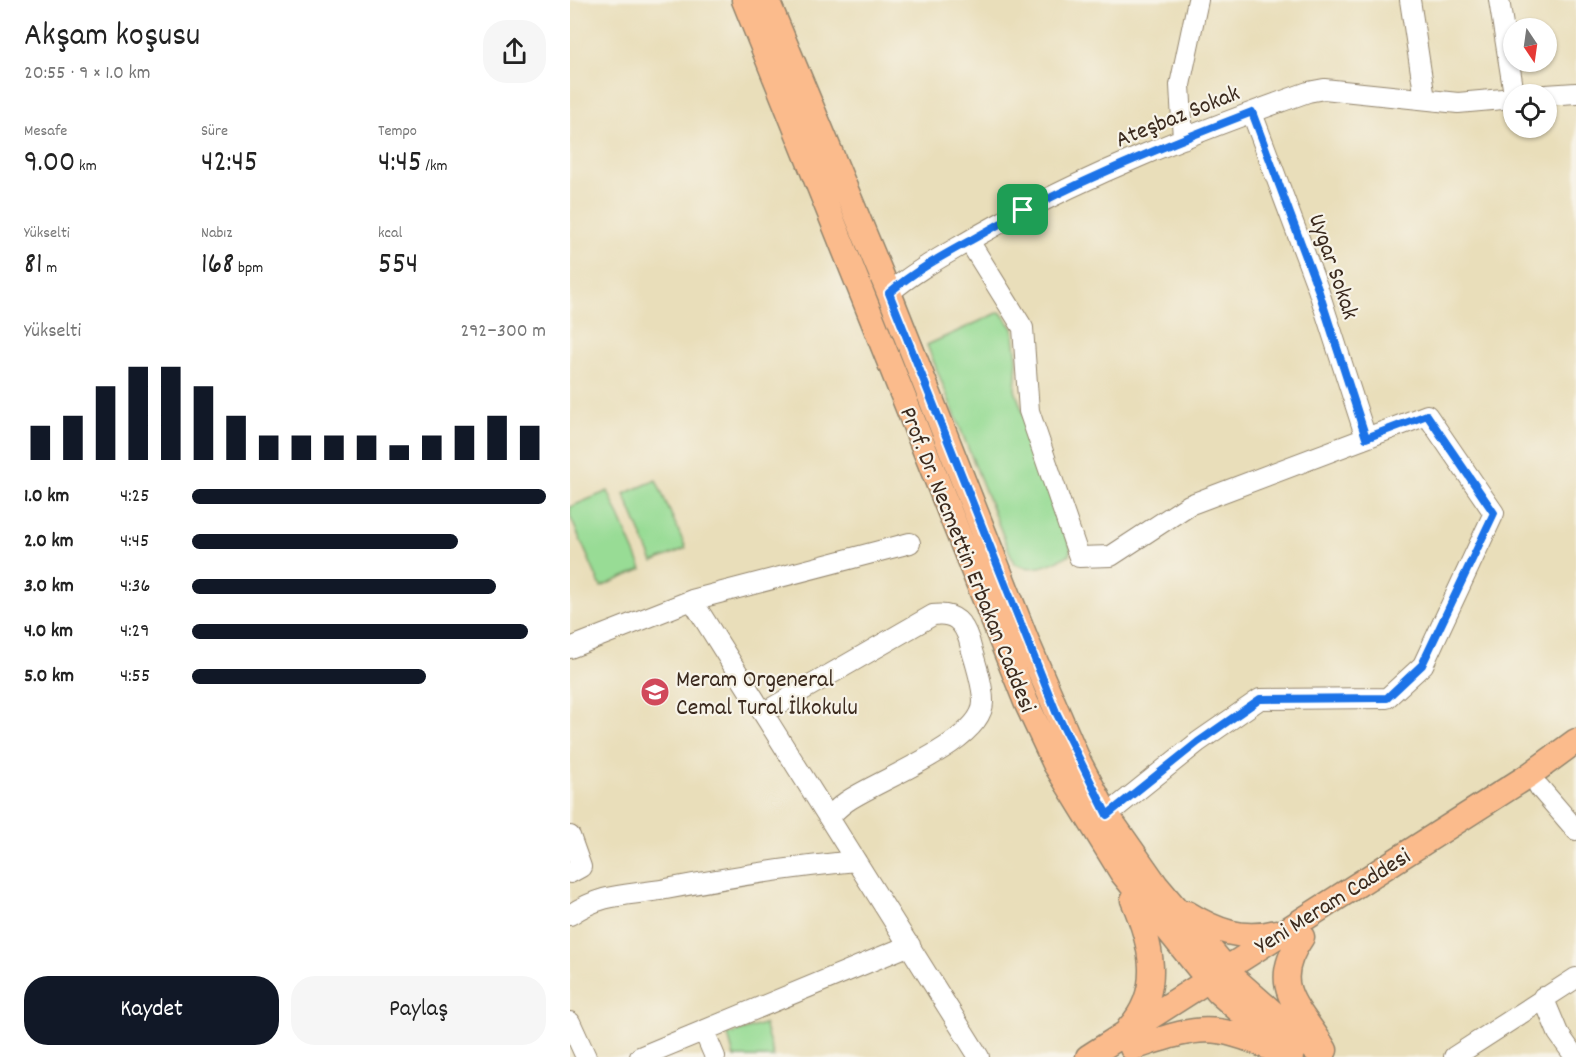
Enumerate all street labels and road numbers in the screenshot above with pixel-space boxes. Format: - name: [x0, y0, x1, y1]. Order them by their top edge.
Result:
- street label: Ateşbaz Sokak: [1111, 77, 1245, 158]
- street label: Uygar Sokak: [1298, 210, 1366, 324]
- street label: Prof. Dr. Necmettin Erbakan Caddesi: [889, 402, 1043, 718]
- street label: Yeni Meram Caddesi: [1249, 841, 1418, 964]

